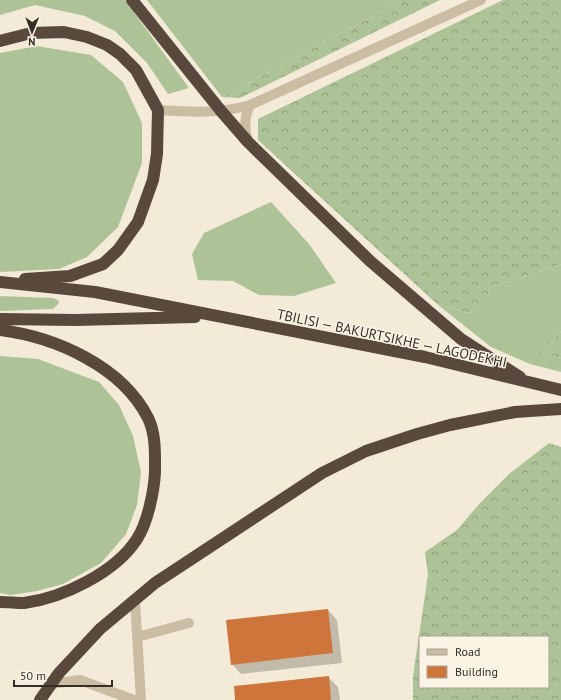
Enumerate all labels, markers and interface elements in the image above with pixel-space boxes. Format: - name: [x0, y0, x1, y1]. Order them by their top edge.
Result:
- north arrow: [12, 12, 52, 52]
- text: N: [28, 35, 36, 49]
- street label: TBILISI — BAKURTSIKHE — LAGODEKHI: [275, 305, 509, 371]
- legend: [419, 636, 549, 688]
- text: Road: [455, 644, 480, 659]
- scale bar: [14, 662, 112, 688]
- text: Building: [455, 664, 498, 679]
- text: 50 m: [20, 668, 46, 683]

